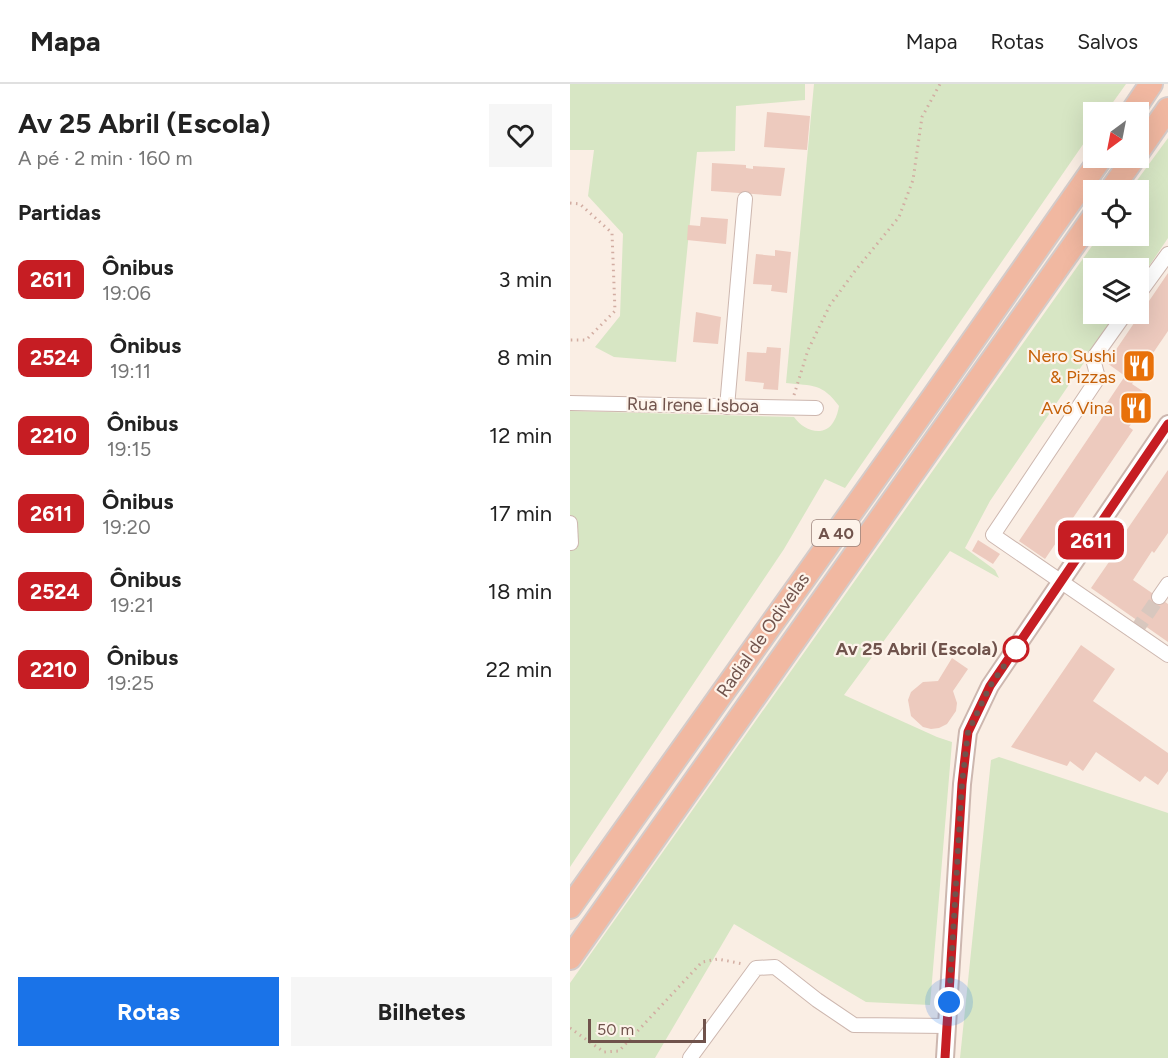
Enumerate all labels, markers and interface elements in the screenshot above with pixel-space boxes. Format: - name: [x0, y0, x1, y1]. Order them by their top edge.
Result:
- text: Mapa: [30, 24, 101, 58]
- text: Mapa: [906, 29, 957, 54]
- text: Rotas: [990, 29, 1044, 54]
- text: Salvos: [1077, 29, 1138, 54]
- north arrow: [1083, 102, 1149, 168]
- map controls: [1083, 102, 1149, 324]
- button: heart: [489, 104, 552, 167]
- text: Av 25 Abril (Escola): [18, 106, 271, 140]
- text: A pé · 2 min · 160 m: [18, 146, 192, 170]
- button: locate: [1083, 180, 1149, 246]
- text: Partidas: [18, 199, 101, 226]
- text: Ônibus: [102, 254, 174, 281]
- button: layers: [1083, 258, 1149, 324]
- text: 3 min: [498, 266, 552, 293]
- text: 2611: [30, 267, 72, 292]
- text: 19:06: [102, 281, 151, 305]
- text: Ônibus: [110, 332, 181, 359]
- text: 8 min: [497, 344, 552, 371]
- text: 2524: [30, 345, 80, 370]
- place label: Nero Sushi & Pizzas: [1028, 345, 1116, 388]
- restaurant icon: Nero Sushi & Pizzas: [1121, 348, 1157, 384]
- text: 19:11: [110, 359, 151, 383]
- restaurant icon: Avó Vina: [1118, 390, 1154, 426]
- street label: Rua Irene Lisboa: [627, 393, 759, 417]
- place label: Avó Vina: [1041, 397, 1113, 419]
- text: Ônibus: [107, 410, 178, 437]
- text: 12 min: [489, 422, 552, 449]
- text: 2210: [30, 423, 77, 448]
- text: 19:15: [107, 437, 151, 461]
- text: Ônibus: [102, 488, 174, 515]
- text: 17 min: [490, 500, 552, 527]
- text: 2611: [30, 501, 72, 526]
- text: 19:20: [102, 515, 151, 539]
- road number: A 40: [812, 520, 860, 546]
- line badge: 2611: [1049, 520, 1133, 560]
- text: 2611: [1070, 528, 1112, 553]
- text: Ônibus: [110, 566, 181, 593]
- street label: Radial de Odivelas: [712, 569, 814, 701]
- text: 18 min: [488, 578, 552, 605]
- text: 2524: [30, 579, 80, 604]
- text: 19:21: [110, 593, 154, 617]
- marker: Av 25 Abril (Escola): [1003, 636, 1029, 662]
- place label: Av 25 Abril (Escola): [836, 638, 998, 660]
- text: Ônibus: [107, 644, 178, 671]
- text: 22 min: [486, 656, 552, 683]
- text: 2210: [30, 657, 77, 682]
- text: 19:25: [107, 671, 154, 695]
- button: Rotas: [18, 977, 279, 1046]
- button: Bilhetes: [291, 977, 552, 1046]
- your location: [934, 987, 964, 1017]
- scale bar: [588, 1016, 706, 1044]
- text: 50 m: [597, 1020, 634, 1039]

